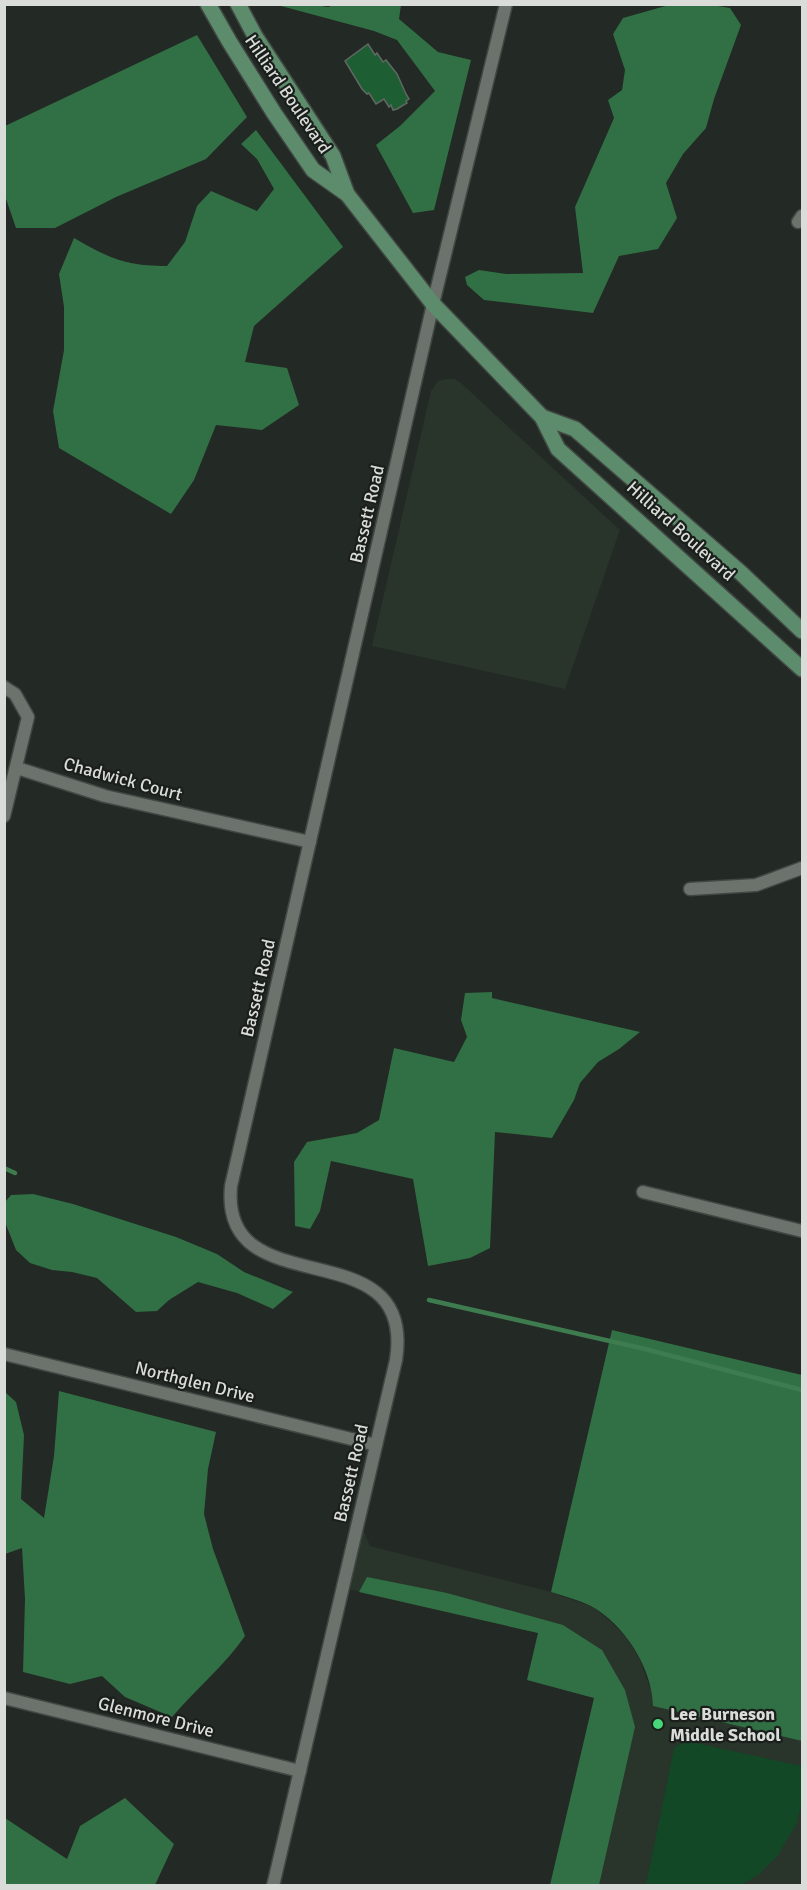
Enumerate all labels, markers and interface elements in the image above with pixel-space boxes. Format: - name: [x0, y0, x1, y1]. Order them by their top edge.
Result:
- street label: Hilliard Boulevard: [240, 30, 336, 158]
- street label: Bassett Road: [345, 463, 389, 565]
- street label: Hilliard Boulevard: [622, 476, 740, 586]
- street label: Chadwick Court: [61, 753, 185, 805]
- street label: Bassett Road: [236, 937, 280, 1039]
- street label: Northglen Drive: [133, 1357, 257, 1407]
- street label: Bassett Road: [329, 1422, 373, 1524]
- street label: Glenmore Drive: [96, 1692, 216, 1742]
- place label: Lee Burneson Middle School: [670, 1703, 781, 1746]
- marker: Lee Burneson Middle School: [651, 1717, 665, 1731]

